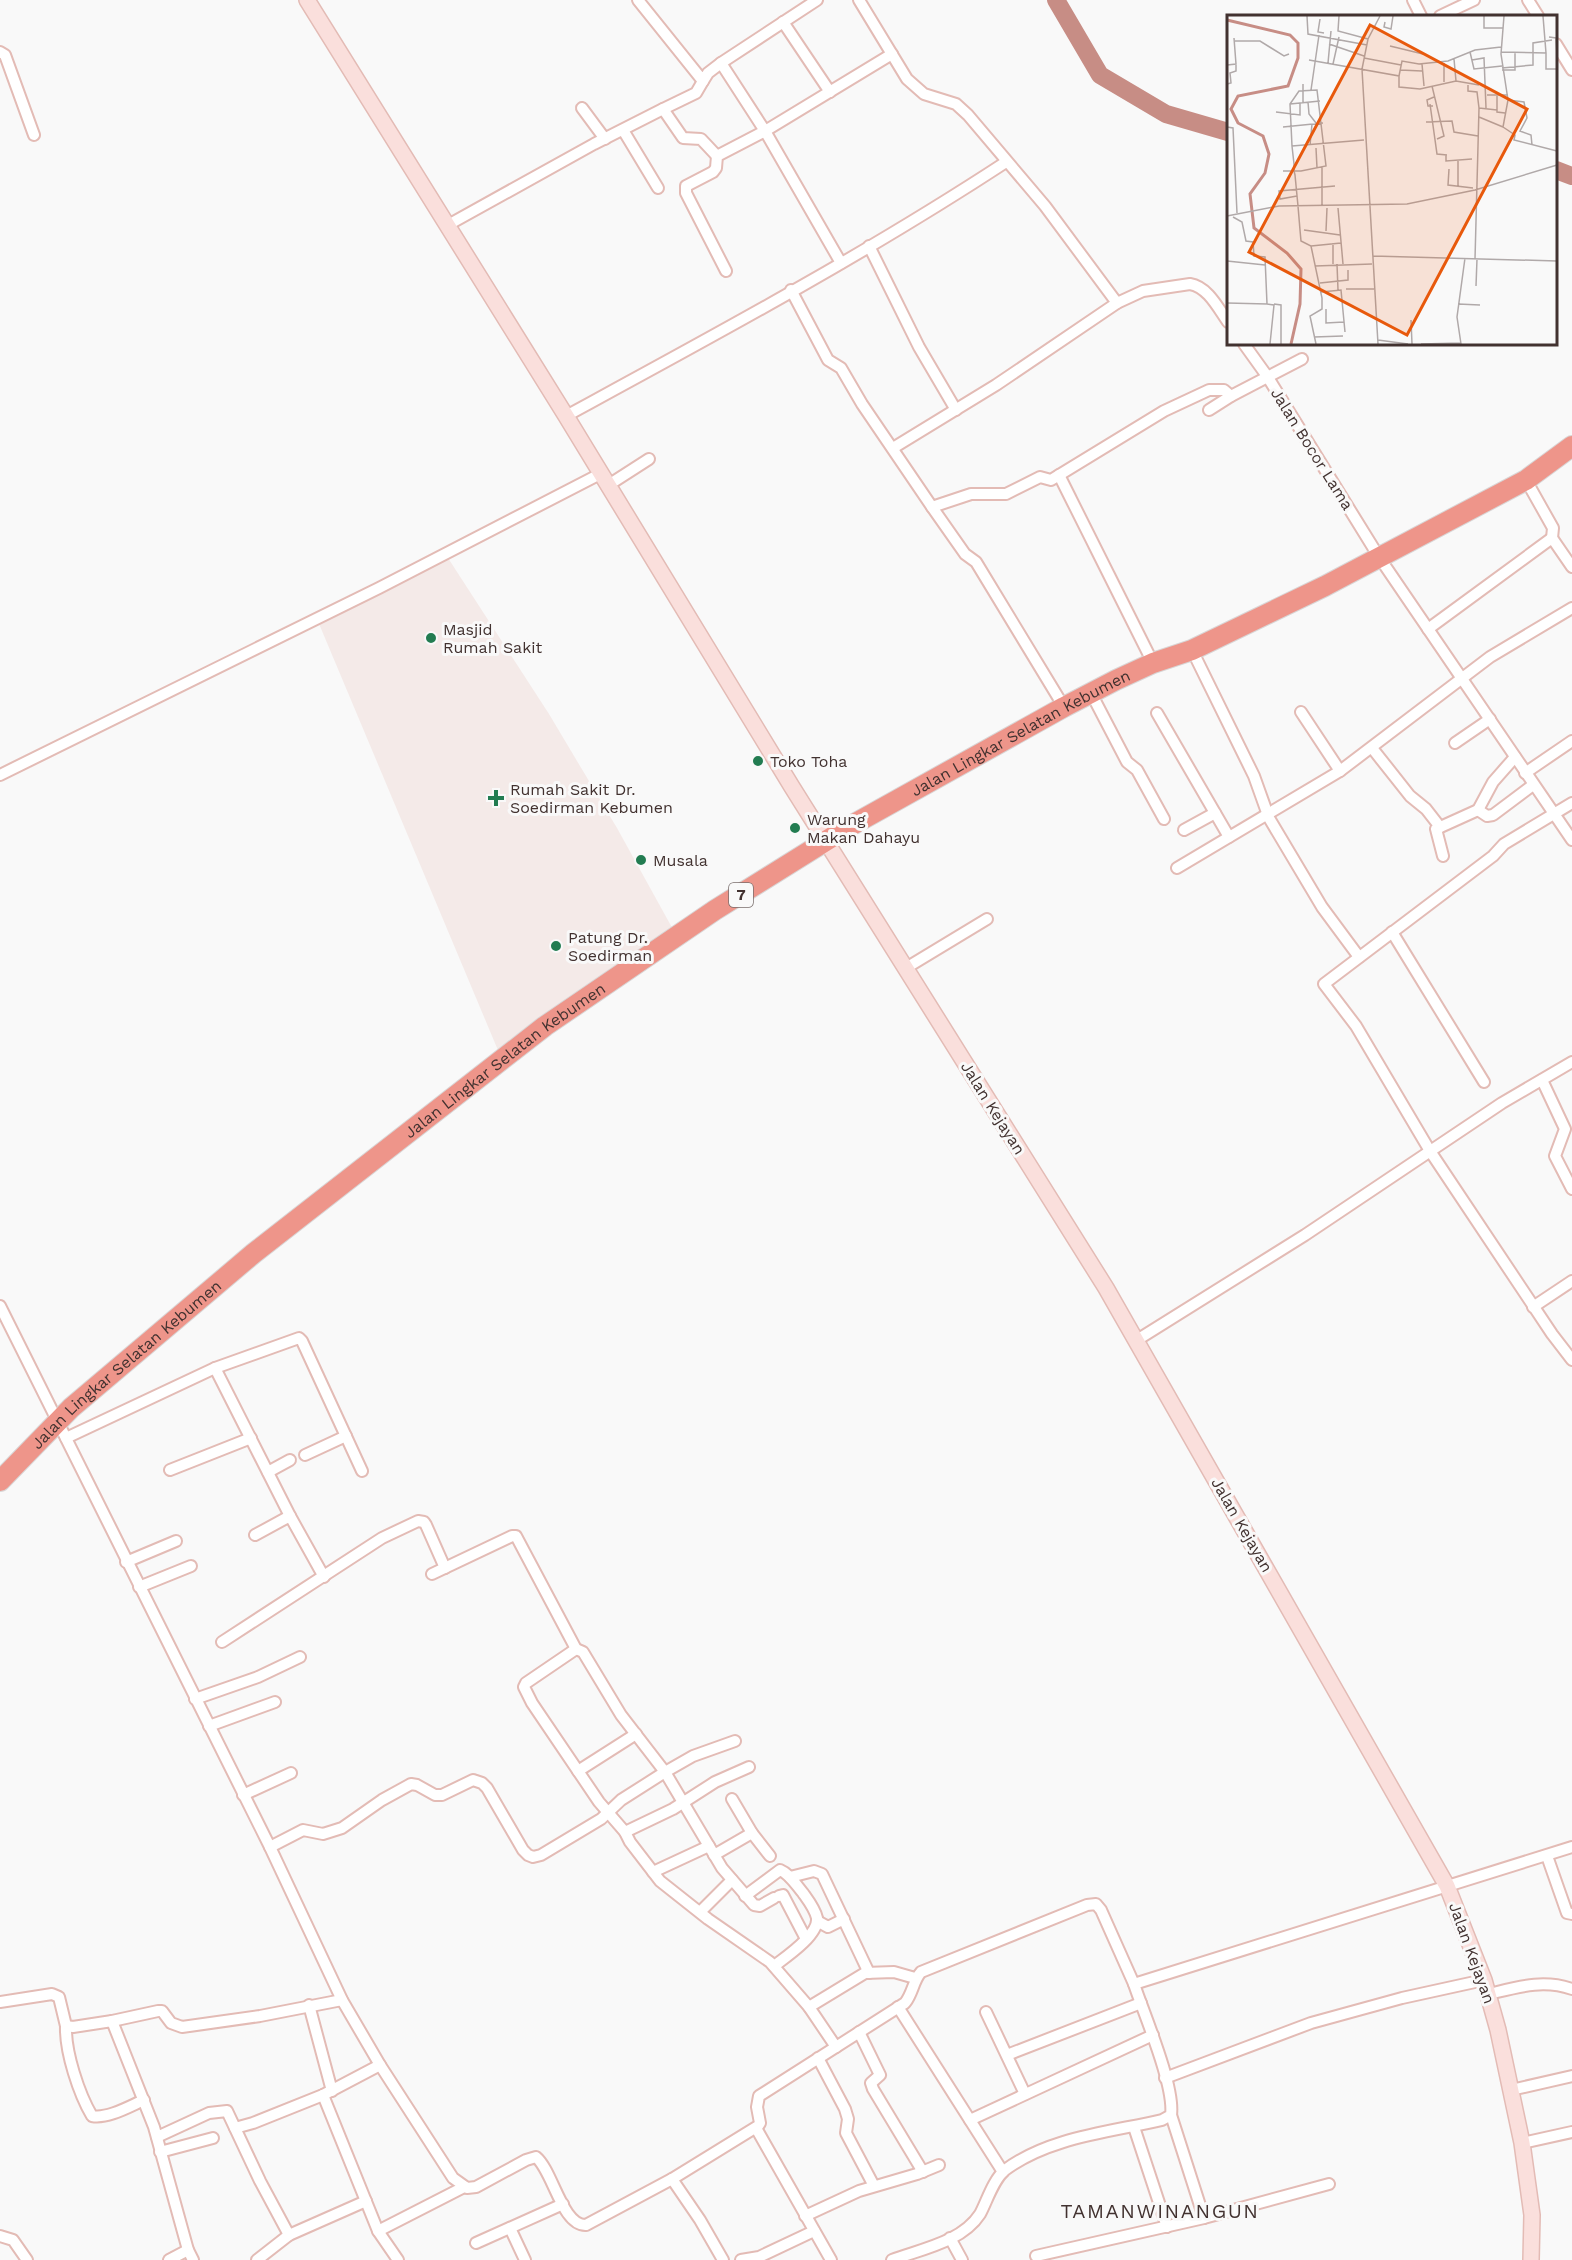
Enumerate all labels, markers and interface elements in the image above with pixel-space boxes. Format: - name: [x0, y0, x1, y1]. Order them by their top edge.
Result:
- inset map: [1227, 15, 1557, 345]
- street label: Jalan Bocor Lama: [1267, 384, 1357, 514]
- place label: Masjid Rumah Sakit: [443, 620, 542, 657]
- marker: Masjid Rumah Sakit: [424, 631, 438, 645]
- street label: Jalan Lingkar Selatan Kebumen: [908, 665, 1133, 800]
- place label: Toko Toha: [770, 752, 847, 771]
- marker: Toko Toha: [751, 754, 765, 768]
- place label: Rumah Sakit Dr. Soedirman Kebumen: [510, 780, 673, 817]
- marker: Rumah Sakit Dr. Soedirman Kebumen: [487, 789, 505, 807]
- place label: Warung Makan Dahayu: [807, 810, 920, 847]
- marker: Warung Makan Dahayu: [788, 821, 802, 835]
- place label: Musala: [653, 851, 708, 870]
- marker: Musala: [634, 853, 648, 867]
- road number: 7: [729, 883, 753, 907]
- place label: Patung Dr. Soedirman: [568, 928, 652, 965]
- marker: Patung Dr. Soedirman: [549, 939, 563, 953]
- street label: Jalan Lingkar Selatan Kebumen: [400, 978, 609, 1142]
- street label: Jalan Kejayan: [957, 1058, 1029, 1158]
- street label: Jalan Lingkar Selatan Kebumen: [27, 1276, 225, 1453]
- street label: Jalan Kejayan: [1207, 1474, 1277, 1576]
- street label: Jalan Kejayan: [1445, 1900, 1499, 2006]
- district label: TAMANWINANGUN: [1061, 2199, 1259, 2223]

